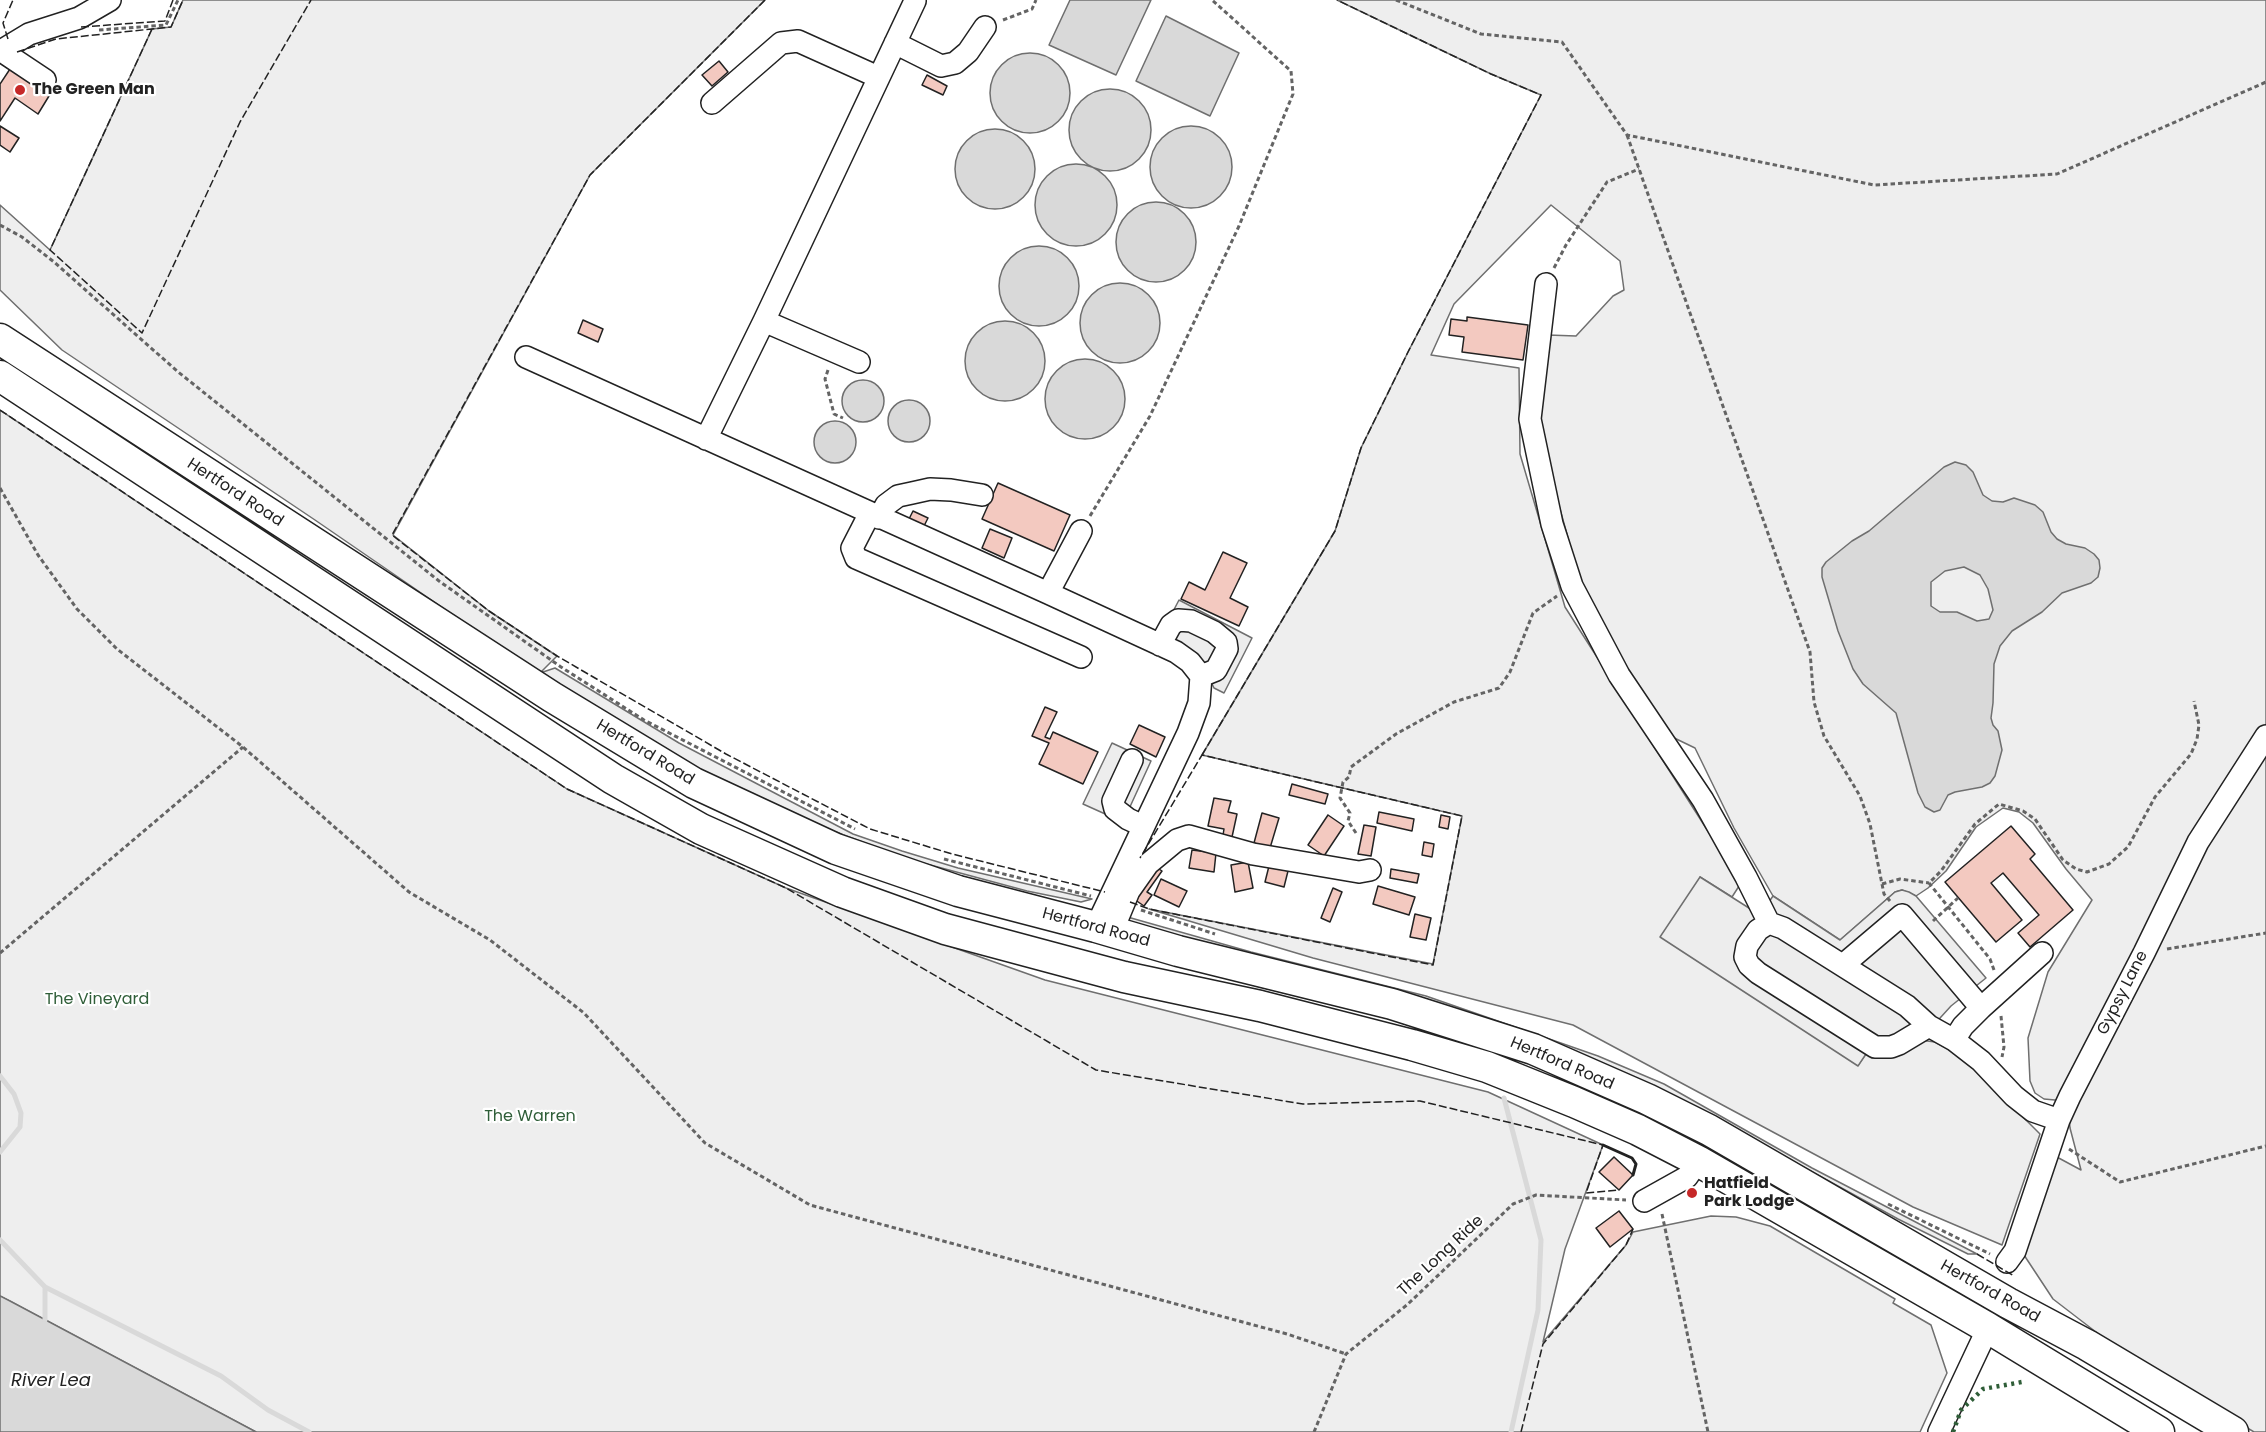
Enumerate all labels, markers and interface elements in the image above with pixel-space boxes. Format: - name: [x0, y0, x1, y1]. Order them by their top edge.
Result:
- place label: The Green Man: [32, 80, 155, 100]
- marker: The Green Man: [13, 83, 27, 97]
- street label: Hertford Road: [183, 455, 287, 531]
- street label: Hertford Road: [593, 716, 697, 790]
- street label: Hertford Road: [1040, 904, 1152, 952]
- street label: Gypsy Lane: [2094, 948, 2152, 1038]
- park label: The Vineyard: [45, 990, 149, 1010]
- street label: Hertford Road: [1507, 1033, 1617, 1095]
- park label: The Warren: [484, 1107, 576, 1127]
- place label: Hatfield Park Lodge: [1704, 1174, 1794, 1212]
- marker: Hatfield Park Lodge: [1685, 1186, 1699, 1200]
- street label: The Long Ride: [1394, 1211, 1488, 1301]
- street label: Hertford Road: [1937, 1257, 2043, 1327]
- water label: River Lea: [11, 1370, 91, 1392]

